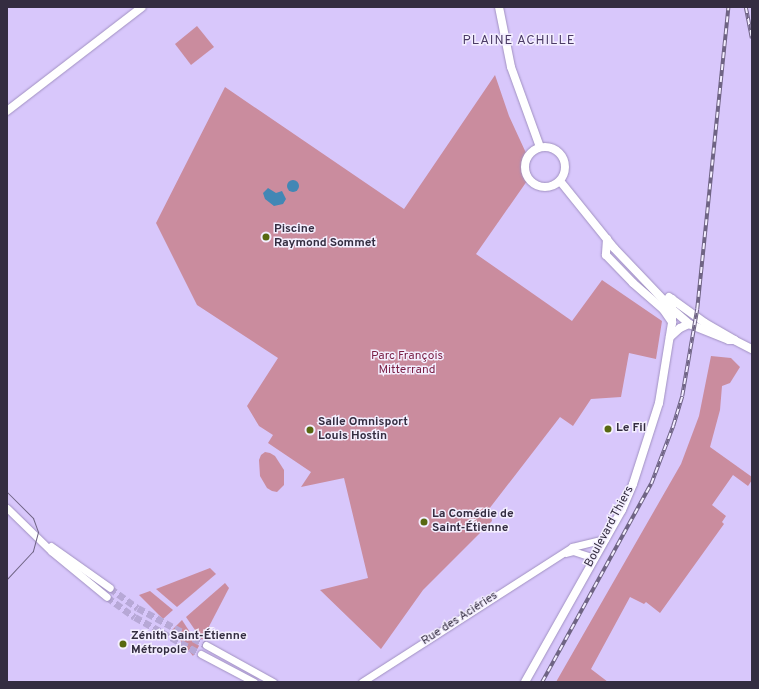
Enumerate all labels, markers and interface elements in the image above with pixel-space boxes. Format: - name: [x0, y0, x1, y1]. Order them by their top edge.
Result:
- district label: PLAINE ACHILLE: [462, 33, 576, 49]
- place label: Piscine Raymond Sommet: [274, 223, 376, 251]
- marker: Piscine Raymond Sommet: [261, 232, 271, 242]
- park label: Parc François Mitterrand: [371, 350, 443, 378]
- place label: Salle Omnisport Louis Hostin: [318, 416, 408, 444]
- place label: Le Fil: [616, 422, 646, 436]
- marker: Le Fil: [603, 424, 613, 434]
- marker: Salle Omnisport Louis Hostin: [305, 425, 315, 435]
- street label: Boulevard Thiers: [582, 484, 638, 570]
- place label: La Comédie de Saint-Étienne: [432, 508, 514, 536]
- marker: La Comédie de Saint-Étienne: [419, 517, 429, 527]
- street label: Rue des Aciéries: [419, 589, 501, 649]
- place label: Zénith Saint-Étienne Métropole: [131, 630, 247, 658]
- marker: Zénith Saint-Étienne Métropole: [118, 639, 128, 649]

